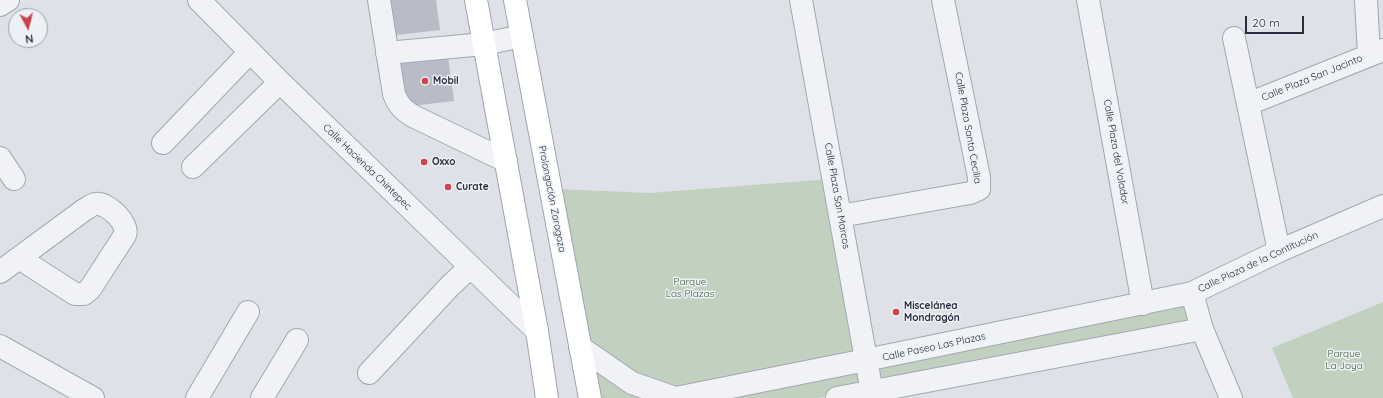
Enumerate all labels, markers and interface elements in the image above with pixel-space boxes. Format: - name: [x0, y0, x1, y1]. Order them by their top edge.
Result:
- north arrow: [8, 8, 48, 48]
- scale bar: [1247, 8, 1306, 34]
- text: 20 m: [1252, 15, 1280, 30]
- text: N: [24, 31, 34, 46]
- street label: Calle Plaza San Jacinto: [1260, 52, 1364, 104]
- street label: Calle Plaza Santa Cecilia: [952, 71, 984, 185]
- place label: Mobil: [433, 75, 459, 87]
- marker: Mobil: [420, 76, 430, 86]
- street label: Calle Plaza del Volador: [1101, 98, 1131, 206]
- street label: Calle Hacienda Chintepec: [320, 122, 414, 212]
- street label: Calle Plaza San Marcos: [822, 142, 852, 250]
- street label: Prolongación Zaragoza: [536, 144, 568, 254]
- place label: Oxxo: [432, 156, 455, 168]
- marker: Oxxo: [419, 157, 429, 167]
- place label: Curate: [456, 181, 489, 193]
- marker: Curate: [443, 182, 453, 192]
- street label: Calle Plaza de la Contitución: [1196, 229, 1320, 295]
- park label: Parque Las Plazas: [666, 276, 714, 300]
- place label: Miscelánea Mondragón: [904, 300, 960, 324]
- marker: Miscelánea Mondragón: [891, 307, 901, 317]
- street label: Calle Paseo Las Plazas: [881, 330, 987, 364]
- park label: Parque La Joya: [1325, 348, 1363, 372]

